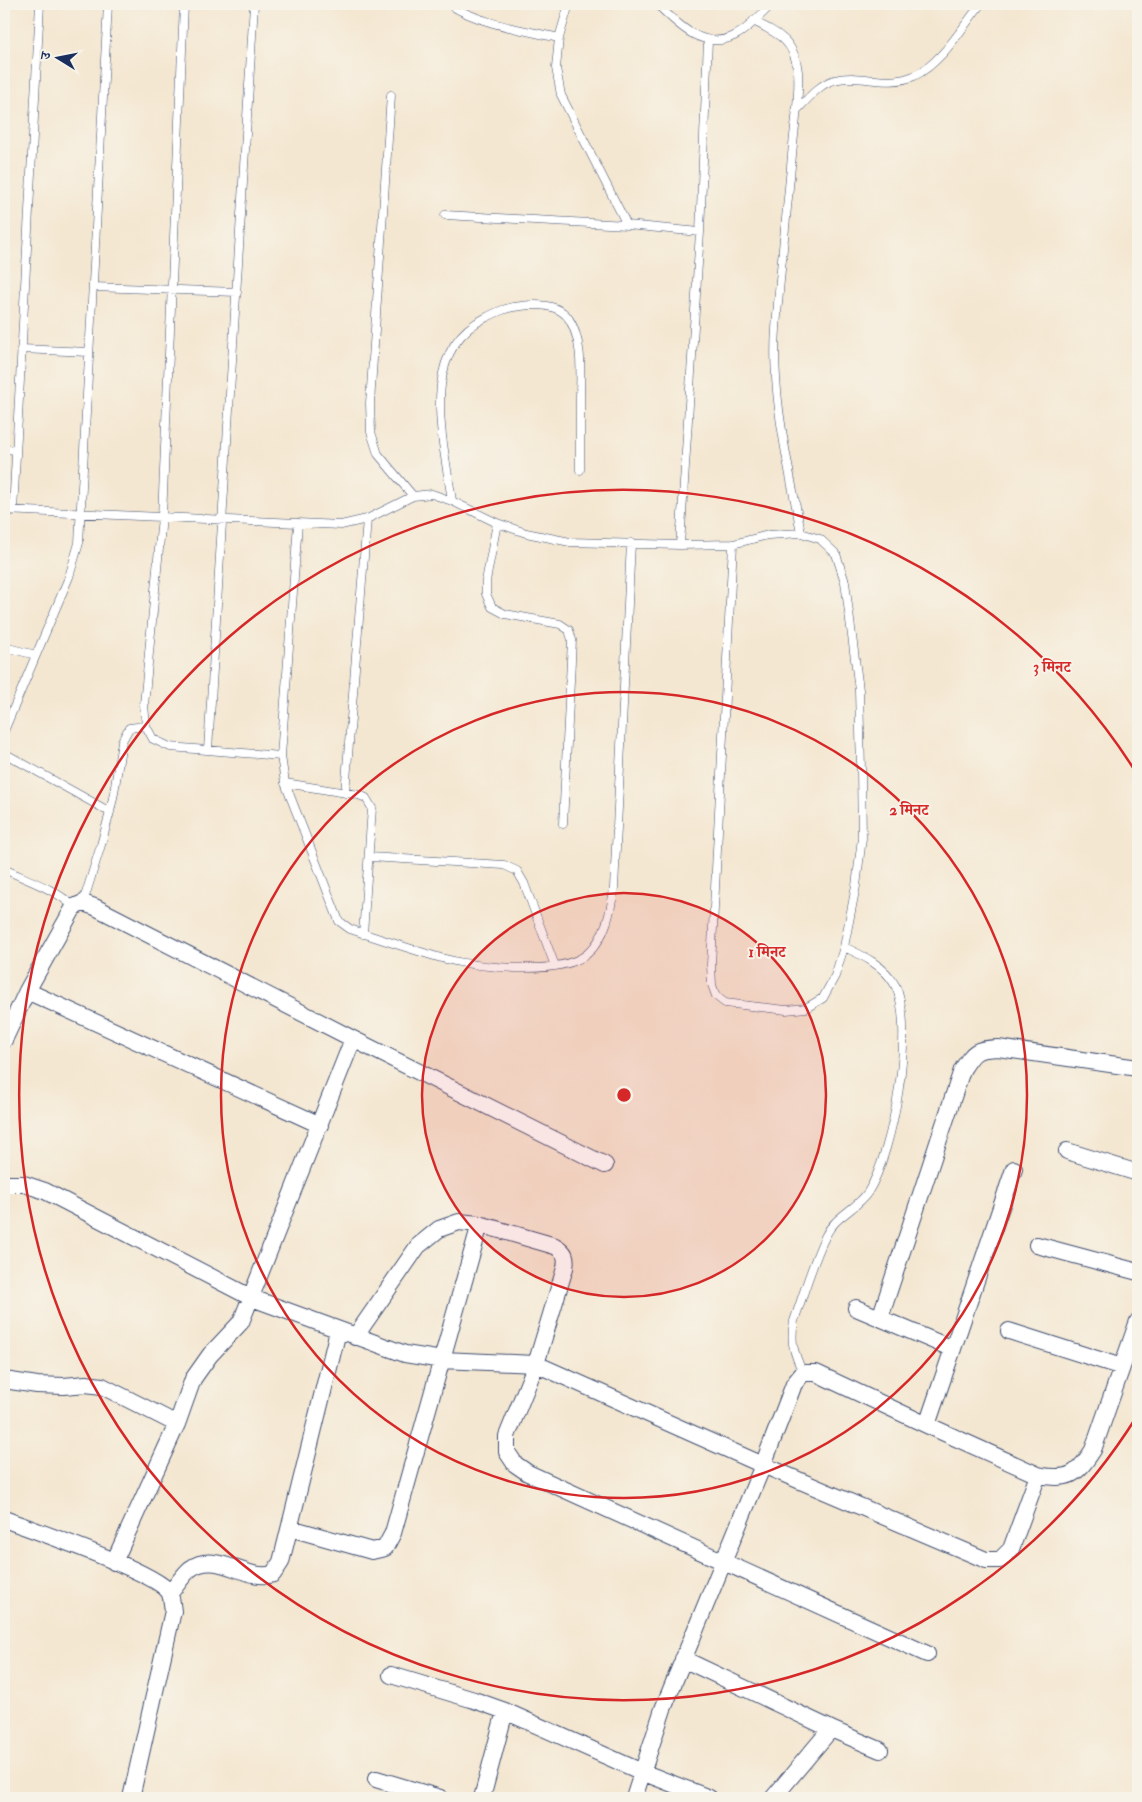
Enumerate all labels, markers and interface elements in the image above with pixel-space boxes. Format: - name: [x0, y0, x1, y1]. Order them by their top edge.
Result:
- north arrow: [32, 32, 82, 82]
- text: उ: [37, 50, 55, 62]
- text: 3 मिनट: [1033, 658, 1072, 677]
- text: 2 मिनट: [889, 801, 930, 820]
- text: 1 मिनट: [749, 943, 787, 962]
- centre of rings: [615, 1086, 633, 1104]

